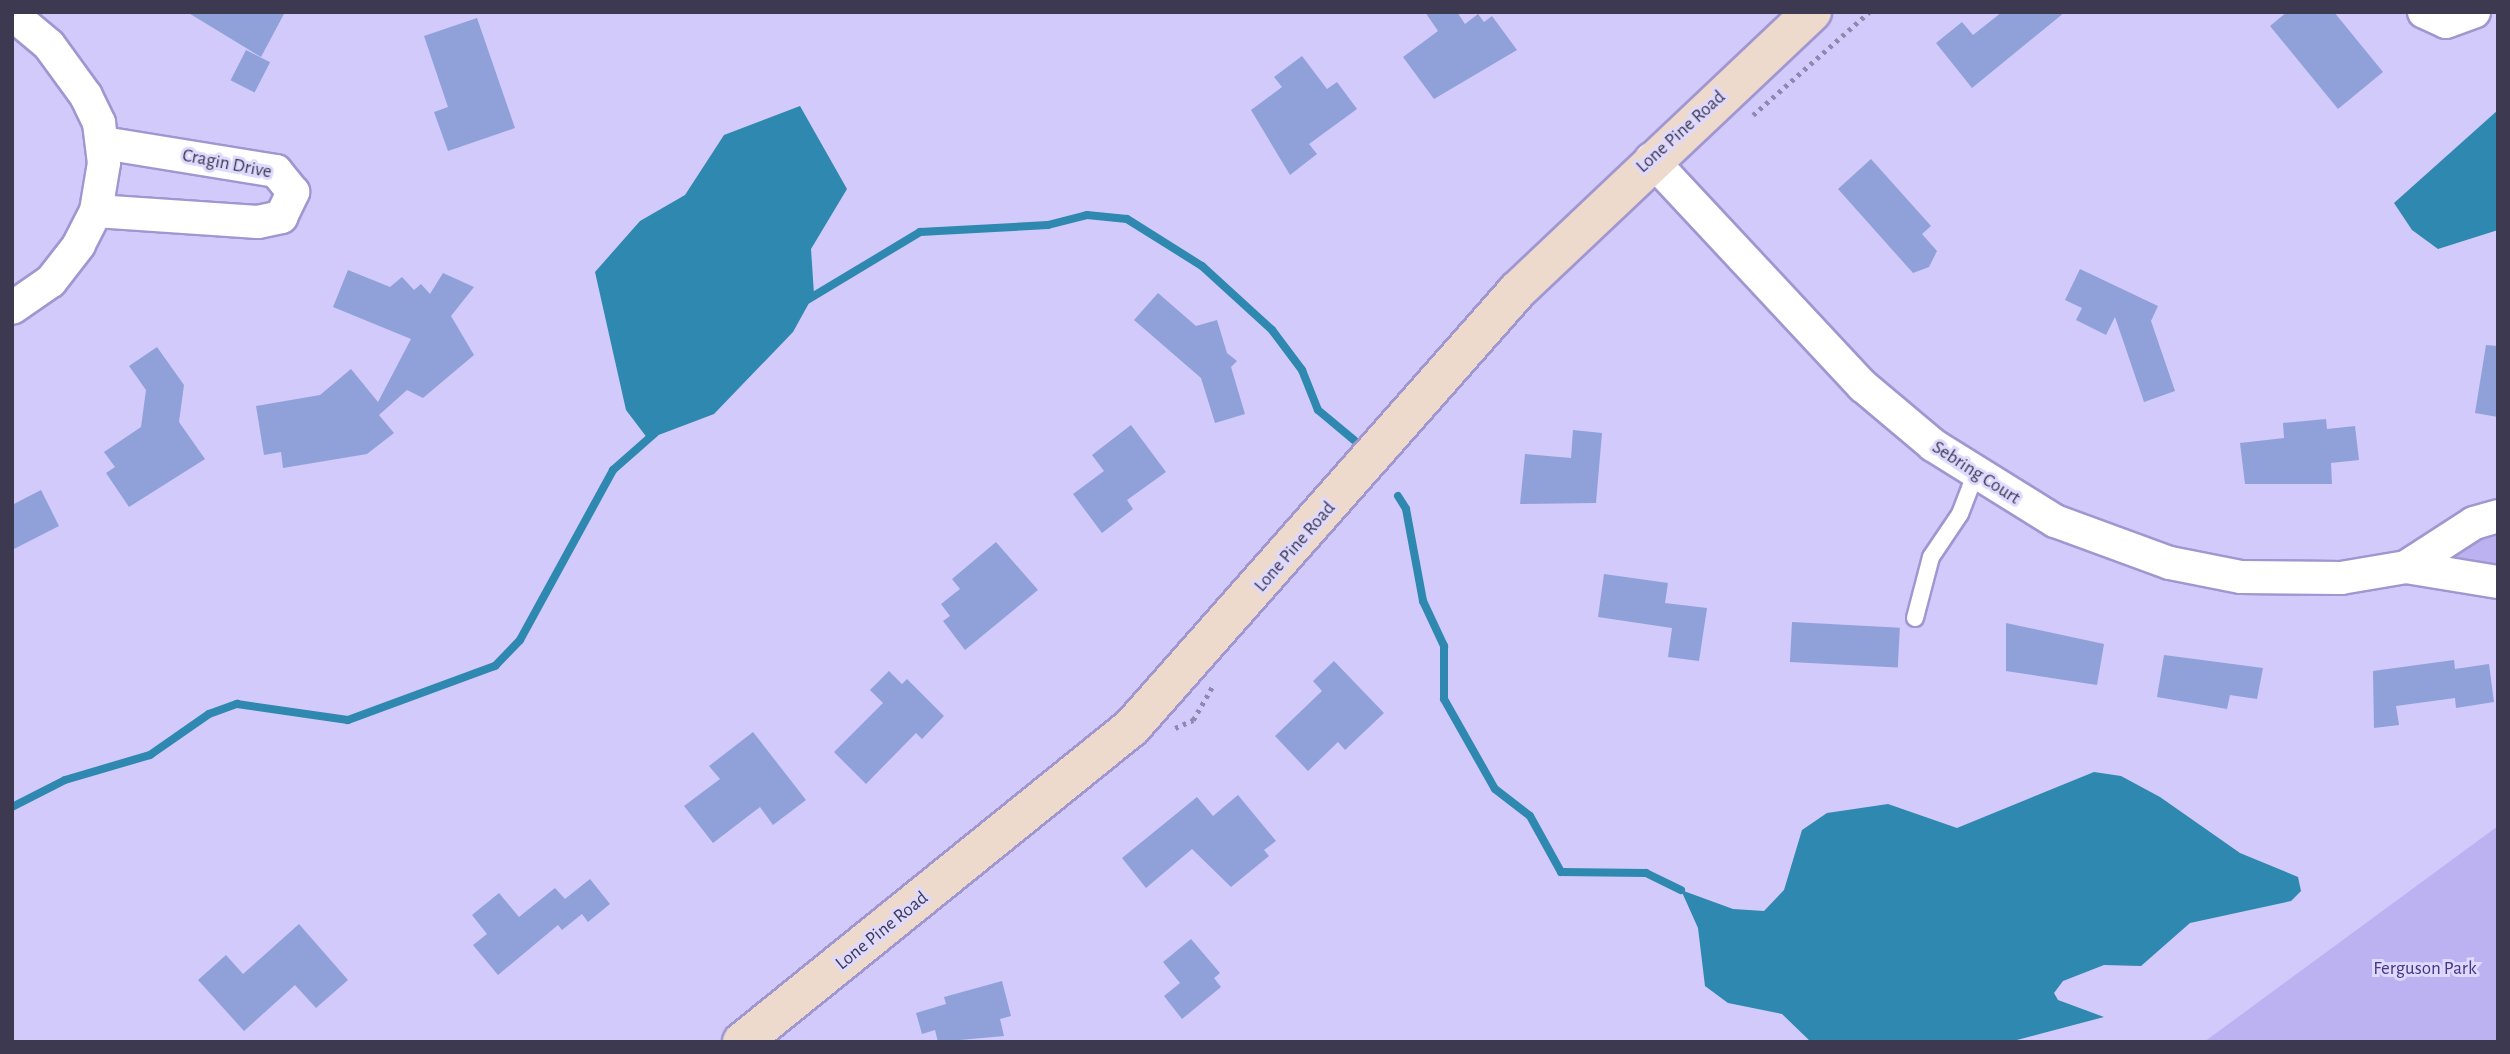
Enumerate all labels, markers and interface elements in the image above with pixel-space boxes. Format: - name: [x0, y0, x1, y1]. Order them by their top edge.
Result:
- street label: Lone Pine Road: [1632, 86, 1730, 178]
- street label: Cragin Drive: [180, 144, 274, 184]
- street label: Sebring Court: [1928, 436, 2024, 510]
- street label: Lone Pine Road: [1250, 497, 1340, 597]
- street label: Lone Pine Road: [831, 887, 933, 975]
- park label: Ferguson Park: [2373, 958, 2477, 980]

